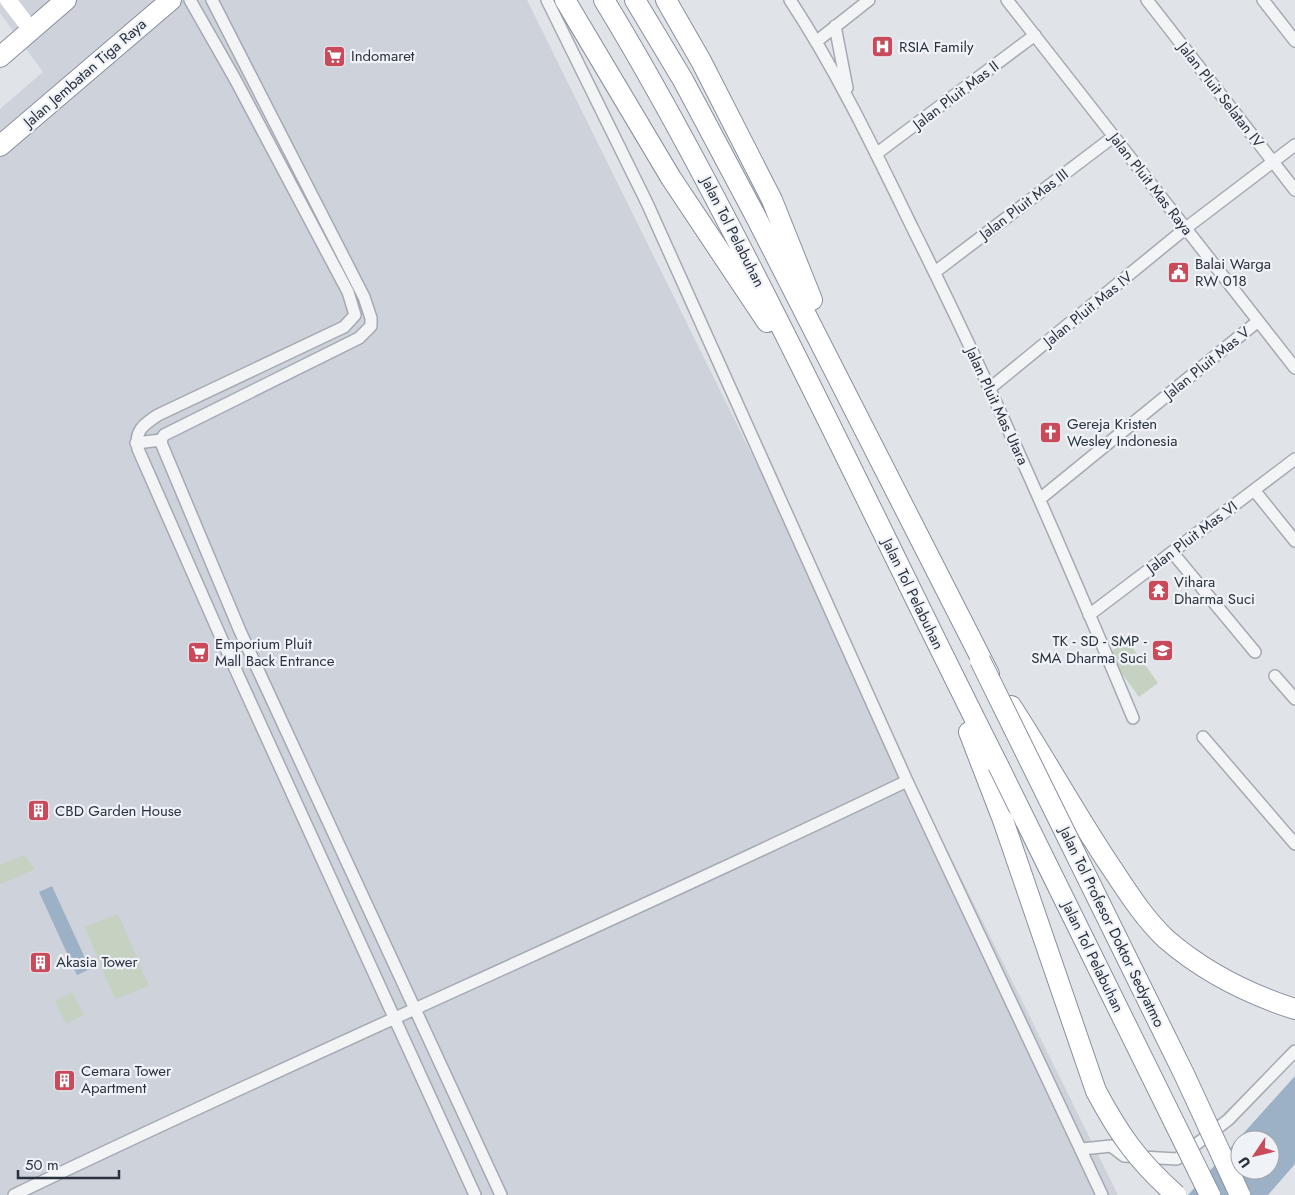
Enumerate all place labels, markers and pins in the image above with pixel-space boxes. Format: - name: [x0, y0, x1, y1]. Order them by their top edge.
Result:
- hospital icon: RSIA Family: [871, 35, 895, 59]
- place label: RSIA Family: [899, 36, 974, 58]
- supermarket icon: Indomaret: [323, 44, 347, 68]
- place label: Indomaret: [351, 45, 415, 67]
- place label: Balai Warga RW 018: [1195, 253, 1271, 292]
- public building icon: Balai Warga RW 018: [1167, 261, 1191, 285]
- place label: Gereja Kristen Wesley Indonesia: [1067, 413, 1178, 452]
- church icon: Gereja Kristen Wesley Indonesia: [1039, 421, 1063, 445]
- place label: Vihara Dharma Suci: [1174, 571, 1255, 610]
- temple icon: Vihara Dharma Suci: [1146, 579, 1170, 603]
- place label: TK - SD - SMP - SMA Dharma Suci: [1031, 630, 1148, 669]
- place label: Emporium Pluit Mall Back Entrance: [215, 633, 335, 672]
- school or university icon: TK - SD - SMP - SMA Dharma Suci: [1151, 638, 1175, 662]
- supermarket icon: Emporium Pluit Mall Back Entrance: [187, 641, 211, 665]
- building icon: CBD Garden House: [27, 799, 51, 823]
- place label: CBD Garden House: [55, 800, 182, 822]
- building icon: Akasia Tower: [28, 950, 52, 974]
- place label: Akasia Tower: [56, 951, 139, 973]
- place label: Cemara Tower Apartment: [81, 1060, 172, 1099]
- building icon: Cemara Tower Apartment: [53, 1068, 77, 1092]

